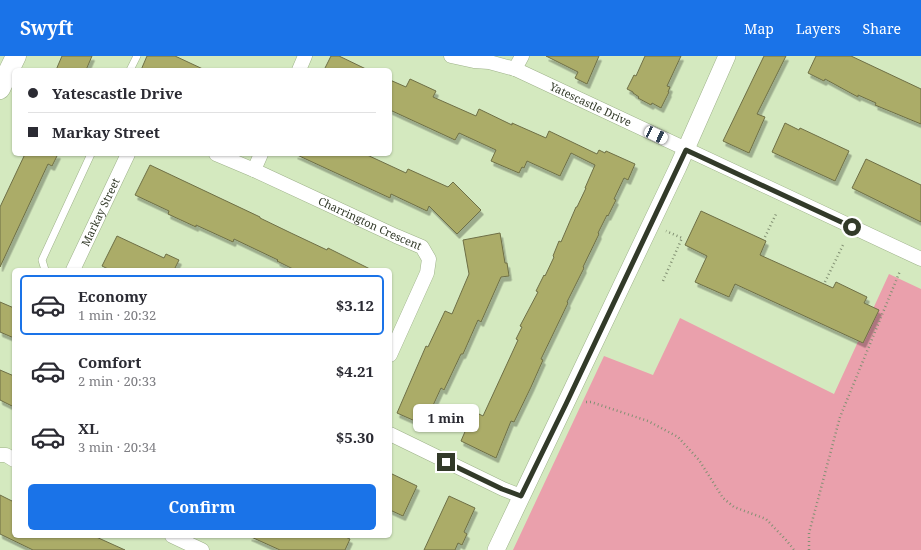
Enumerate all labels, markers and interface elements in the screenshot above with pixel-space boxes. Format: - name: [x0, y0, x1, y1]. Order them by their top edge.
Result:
- text: Swyft: [20, 15, 74, 41]
- text: Map: [744, 19, 774, 38]
- text: Layers: [796, 19, 841, 38]
- text: Share: [863, 19, 901, 38]
- street label: Yatescastle Drive: [547, 78, 634, 130]
- text: Yatescastle Drive: [52, 83, 183, 103]
- text: Markay Street: [52, 122, 160, 142]
- car: [643, 124, 669, 146]
- street label: Markay Street: [77, 175, 123, 249]
- street label: Charrington Crescent: [316, 193, 424, 253]
- route start: [843, 218, 861, 236]
- text: Economy: [78, 286, 147, 306]
- icon: car: [30, 287, 66, 323]
- text: $3.12: [336, 295, 374, 315]
- text: 1 min · 20:32: [78, 306, 156, 324]
- text: Comfort: [78, 352, 141, 372]
- icon: car: [30, 353, 66, 389]
- text: $4.21: [336, 361, 374, 381]
- text: 2 min · 20:33: [78, 372, 156, 390]
- callout: 1 min: [413, 404, 479, 432]
- text: 1 min: [428, 409, 464, 427]
- text: XL: [78, 418, 99, 438]
- icon: car: [30, 419, 66, 455]
- text: $5.30: [336, 427, 374, 447]
- text: 3 min · 20:34: [78, 438, 156, 456]
- route end: [437, 453, 455, 471]
- button: Confirm: [28, 484, 376, 530]

